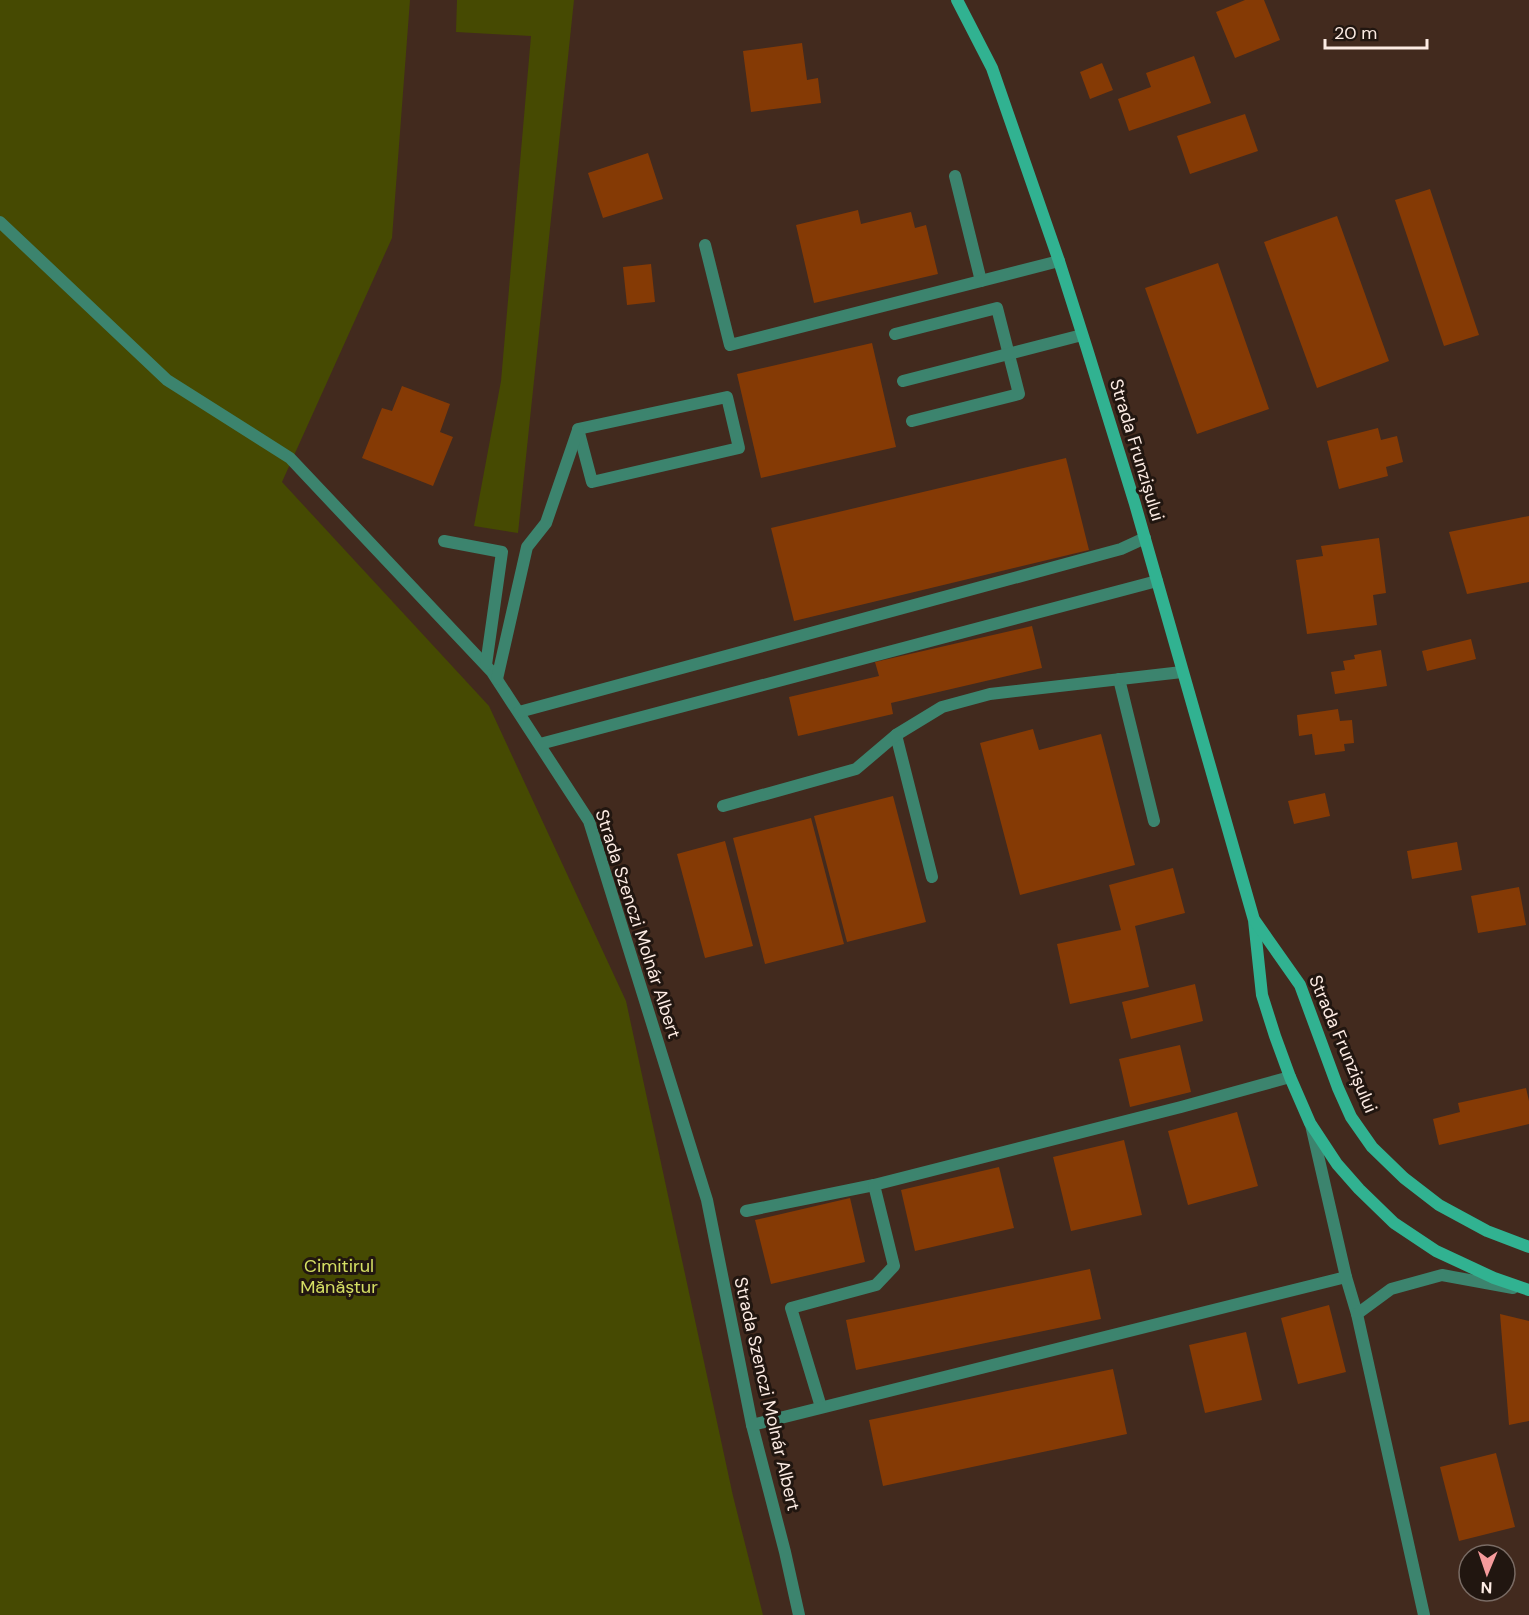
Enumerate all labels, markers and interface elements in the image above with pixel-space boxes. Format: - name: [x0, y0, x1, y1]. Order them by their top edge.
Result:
- scale bar: [1325, 12, 1427, 50]
- text: 20 m: [1334, 21, 1377, 45]
- street label: Strada Frunzișului: [1104, 376, 1170, 524]
- street label: Strada Szenczi Molnár Albert: [590, 807, 686, 1041]
- street label: Strada Frunzișului: [1303, 972, 1383, 1116]
- park label: Cimitirul Mănăștur: [300, 1254, 378, 1299]
- street label: Strada Szenczi Molnár Albert: [728, 1275, 806, 1513]
- north arrow: [1457, 1543, 1517, 1603]
- text: N: [1480, 1577, 1493, 1598]

